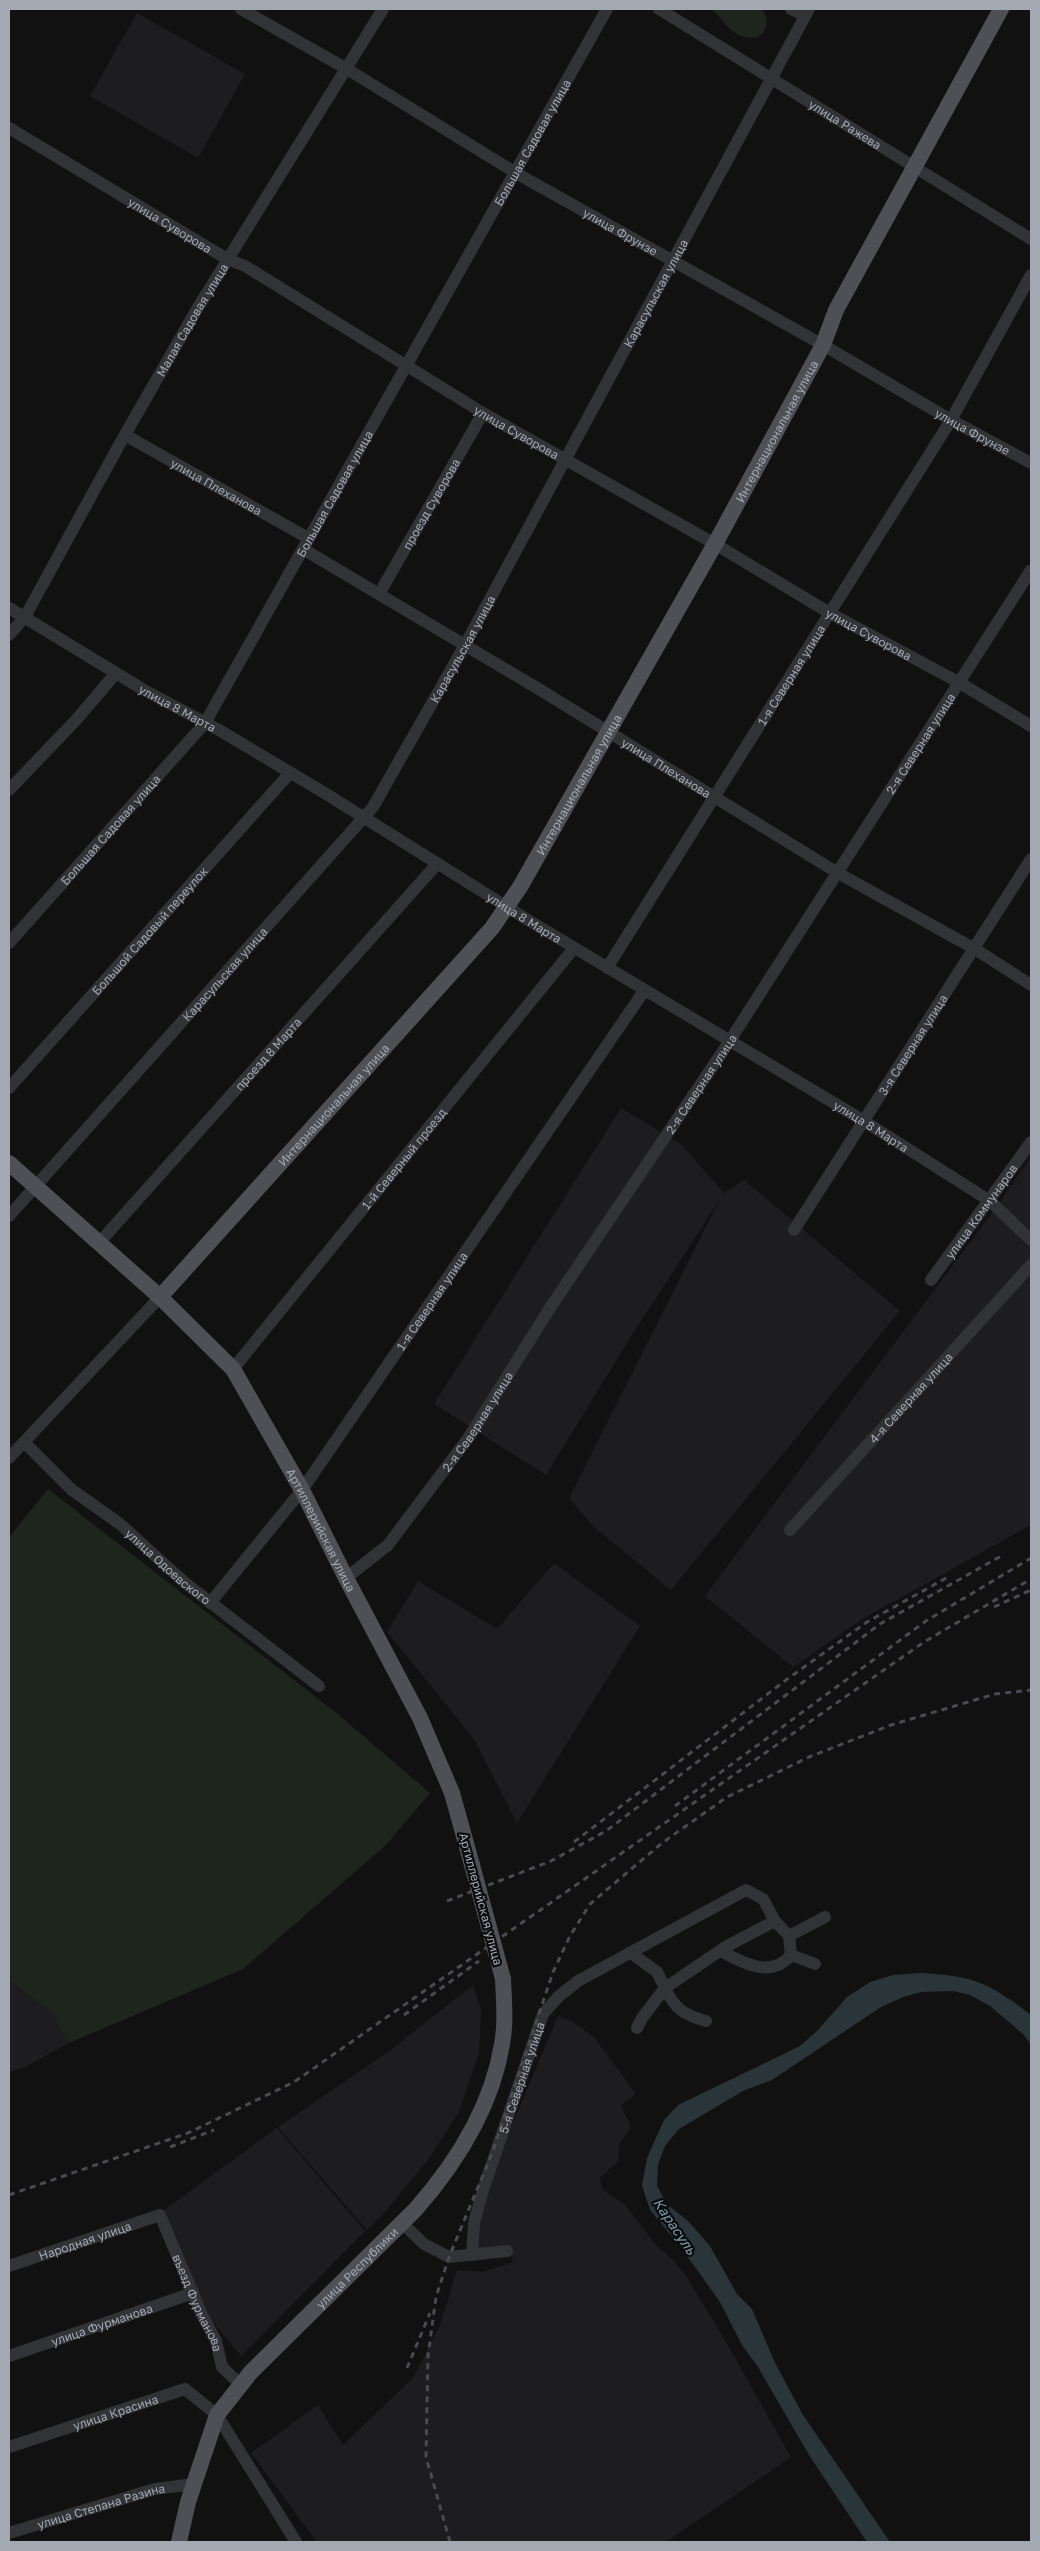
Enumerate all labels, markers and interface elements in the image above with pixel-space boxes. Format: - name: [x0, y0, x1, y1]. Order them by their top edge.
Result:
- street label: Большая Садовая улица: [490, 76, 573, 208]
- street label: улица Ражева: [806, 96, 884, 152]
- street label: улица Суворова: [125, 194, 215, 256]
- street label: улица Фрунзе: [581, 205, 660, 258]
- street label: Карасульская улица: [620, 236, 691, 350]
- street label: Малая Садовая улица: [153, 260, 231, 379]
- street label: Интернациональная улица: [732, 358, 821, 505]
- street label: улица Суворова: [471, 402, 562, 462]
- street label: улица Фрунзе: [933, 405, 1013, 458]
- street label: Большая Садовая улица: [293, 428, 376, 559]
- street label: улица Плеханова: [168, 455, 265, 518]
- street label: проезд Суворова: [399, 456, 463, 552]
- street label: Карасульская улица: [426, 593, 498, 705]
- street label: улица Суворова: [823, 605, 914, 663]
- street label: 1-я Северная улица: [754, 622, 828, 728]
- street label: улица 8 Марта: [136, 681, 219, 735]
- street label: 2-я Северная улица: [882, 690, 958, 797]
- street label: Интернациональная улица: [532, 711, 624, 857]
- street label: улица Плеханова: [619, 734, 714, 801]
- street label: Большая Садовая улица: [57, 771, 163, 888]
- street label: Большой Садовый переулок: [88, 863, 211, 998]
- street label: улица 8 Марта: [484, 889, 564, 946]
- street label: Карасульская улица: [179, 924, 270, 1024]
- street label: 3-я Северная улица: [875, 991, 950, 1098]
- street label: проезд 8 Марта: [231, 1014, 304, 1093]
- street label: 2-я Северная улица: [662, 1031, 740, 1136]
- street label: Интернациональная улица: [274, 1040, 392, 1169]
- street label: улица 8 Марта: [831, 1097, 911, 1155]
- street label: 1-й Северный проезд: [358, 1105, 449, 1212]
- street label: улица Коммунаров: [942, 1161, 1020, 1261]
- street label: 1-я Северная улица: [393, 1249, 471, 1353]
- street label: 4-я Северная улица: [865, 1349, 955, 1446]
- street label: 2-я Северная улица: [439, 1369, 516, 1474]
- street label: Артиллерийская улица: [284, 1465, 359, 1594]
- street label: улица Одоевского: [123, 1525, 214, 1607]
- street label: Артиллерийская улица: [456, 1831, 506, 1967]
- street label: 5-я Северная улица: [495, 2020, 547, 2135]
- water label: Карасуль: [650, 2194, 700, 2258]
- street label: Народная улица: [37, 2218, 133, 2263]
- street label: улица Республики: [313, 2224, 401, 2311]
- street label: въезд Фурманова: [170, 2252, 226, 2353]
- street label: улица Фурманова: [49, 2300, 154, 2349]
- street label: улица Красина: [71, 2391, 160, 2433]
- street label: улица Степана Разина: [35, 2480, 166, 2532]

